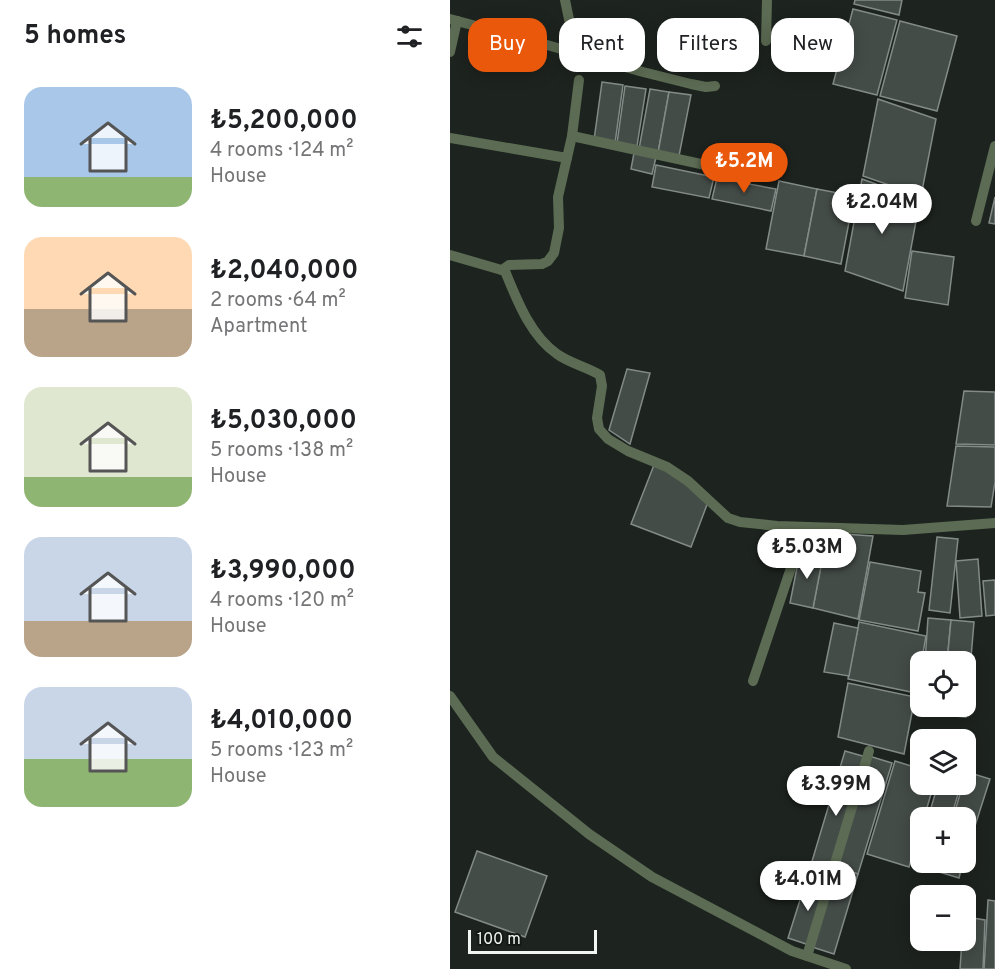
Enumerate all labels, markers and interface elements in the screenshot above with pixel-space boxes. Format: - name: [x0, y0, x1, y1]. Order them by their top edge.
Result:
- chip: Buy: [468, 18, 547, 72]
- chip: Rent: [559, 18, 645, 72]
- chip: Filters: [657, 18, 759, 72]
- chip: New: [771, 18, 854, 72]
- text: 5 homes: [24, 20, 126, 53]
- icon: filters: [393, 20, 426, 53]
- text: ₺5,200,000: [210, 105, 358, 138]
- icon: home: [72, 111, 144, 183]
- text: 4 rooms · 124 m²: [210, 138, 353, 164]
- pin: ₺5.2M: [702, 143, 786, 194]
- text: ₺5.2M: [715, 149, 773, 175]
- text: House: [210, 164, 266, 190]
- pin: ₺2.04M: [833, 184, 931, 235]
- text: ₺2.04M: [846, 190, 918, 216]
- text: ₺2,040,000: [210, 255, 358, 288]
- icon: home: [72, 261, 144, 333]
- text: 2 rooms · 64 m²: [210, 288, 346, 314]
- text: Apartment: [210, 314, 308, 340]
- text: ₺5,030,000: [210, 405, 357, 438]
- icon: home: [72, 411, 144, 483]
- text: 5 rooms · 138 m²: [210, 438, 353, 464]
- text: House: [210, 464, 266, 490]
- pin: ₺5.03M: [758, 529, 856, 580]
- text: ₺5.03M: [771, 535, 843, 561]
- text: ₺3,990,000: [210, 555, 356, 588]
- icon: home: [72, 561, 144, 633]
- text: 4 rooms · 120 m²: [210, 588, 354, 614]
- text: House: [210, 614, 266, 640]
- map controls: [910, 651, 976, 951]
- button: locate: [910, 651, 976, 717]
- text: ₺4,010,000: [210, 705, 353, 738]
- icon: home: [72, 711, 144, 783]
- button: layers: [910, 729, 976, 795]
- text: 5 rooms · 123 m²: [210, 738, 353, 764]
- text: House: [210, 764, 266, 790]
- pin: ₺3.99M: [787, 766, 885, 817]
- text: ₺3.99M: [801, 772, 871, 798]
- button: +: [910, 807, 976, 873]
- pin: ₺4.01M: [759, 861, 857, 912]
- text: ₺4.01M: [774, 867, 842, 893]
- button: −: [910, 885, 976, 951]
- scale bar: [468, 927, 597, 954]
- text: 100 m: [477, 930, 521, 950]

